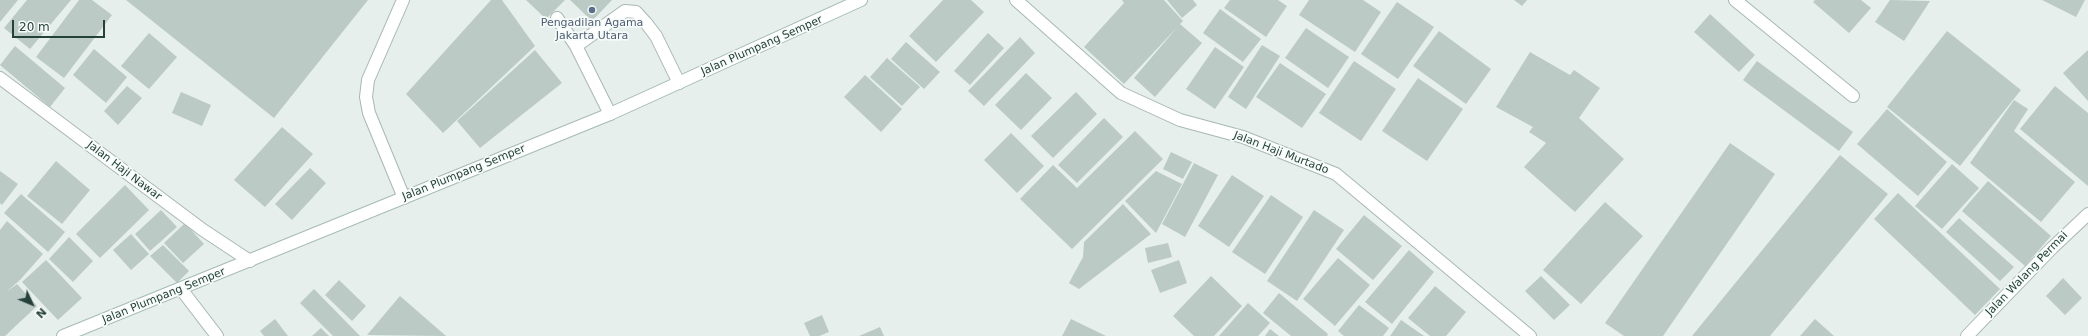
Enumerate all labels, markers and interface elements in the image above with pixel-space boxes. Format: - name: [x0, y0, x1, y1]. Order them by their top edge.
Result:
- marker: Pengadilan Agama Jakarta Utara: [587, 5, 597, 15]
- scale bar: [14, 12, 107, 38]
- street label: Jalan Plumpang Semper: [699, 13, 825, 79]
- place label: Pengadilan Agama Jakarta Utara: [541, 16, 643, 42]
- text: 20 m: [19, 20, 50, 34]
- street label: Jalan Haji Murtado: [1232, 129, 1330, 177]
- street label: Jalan Haji Nawar: [84, 139, 164, 203]
- street label: Jalan Plumpang Semper: [401, 142, 527, 204]
- street label: Jalan Walang Permai: [1983, 229, 2071, 319]
- street label: Jalan Plumpang Semper: [101, 265, 227, 327]
- north arrow: [12, 284, 52, 324]
- text: N: [33, 305, 49, 321]

